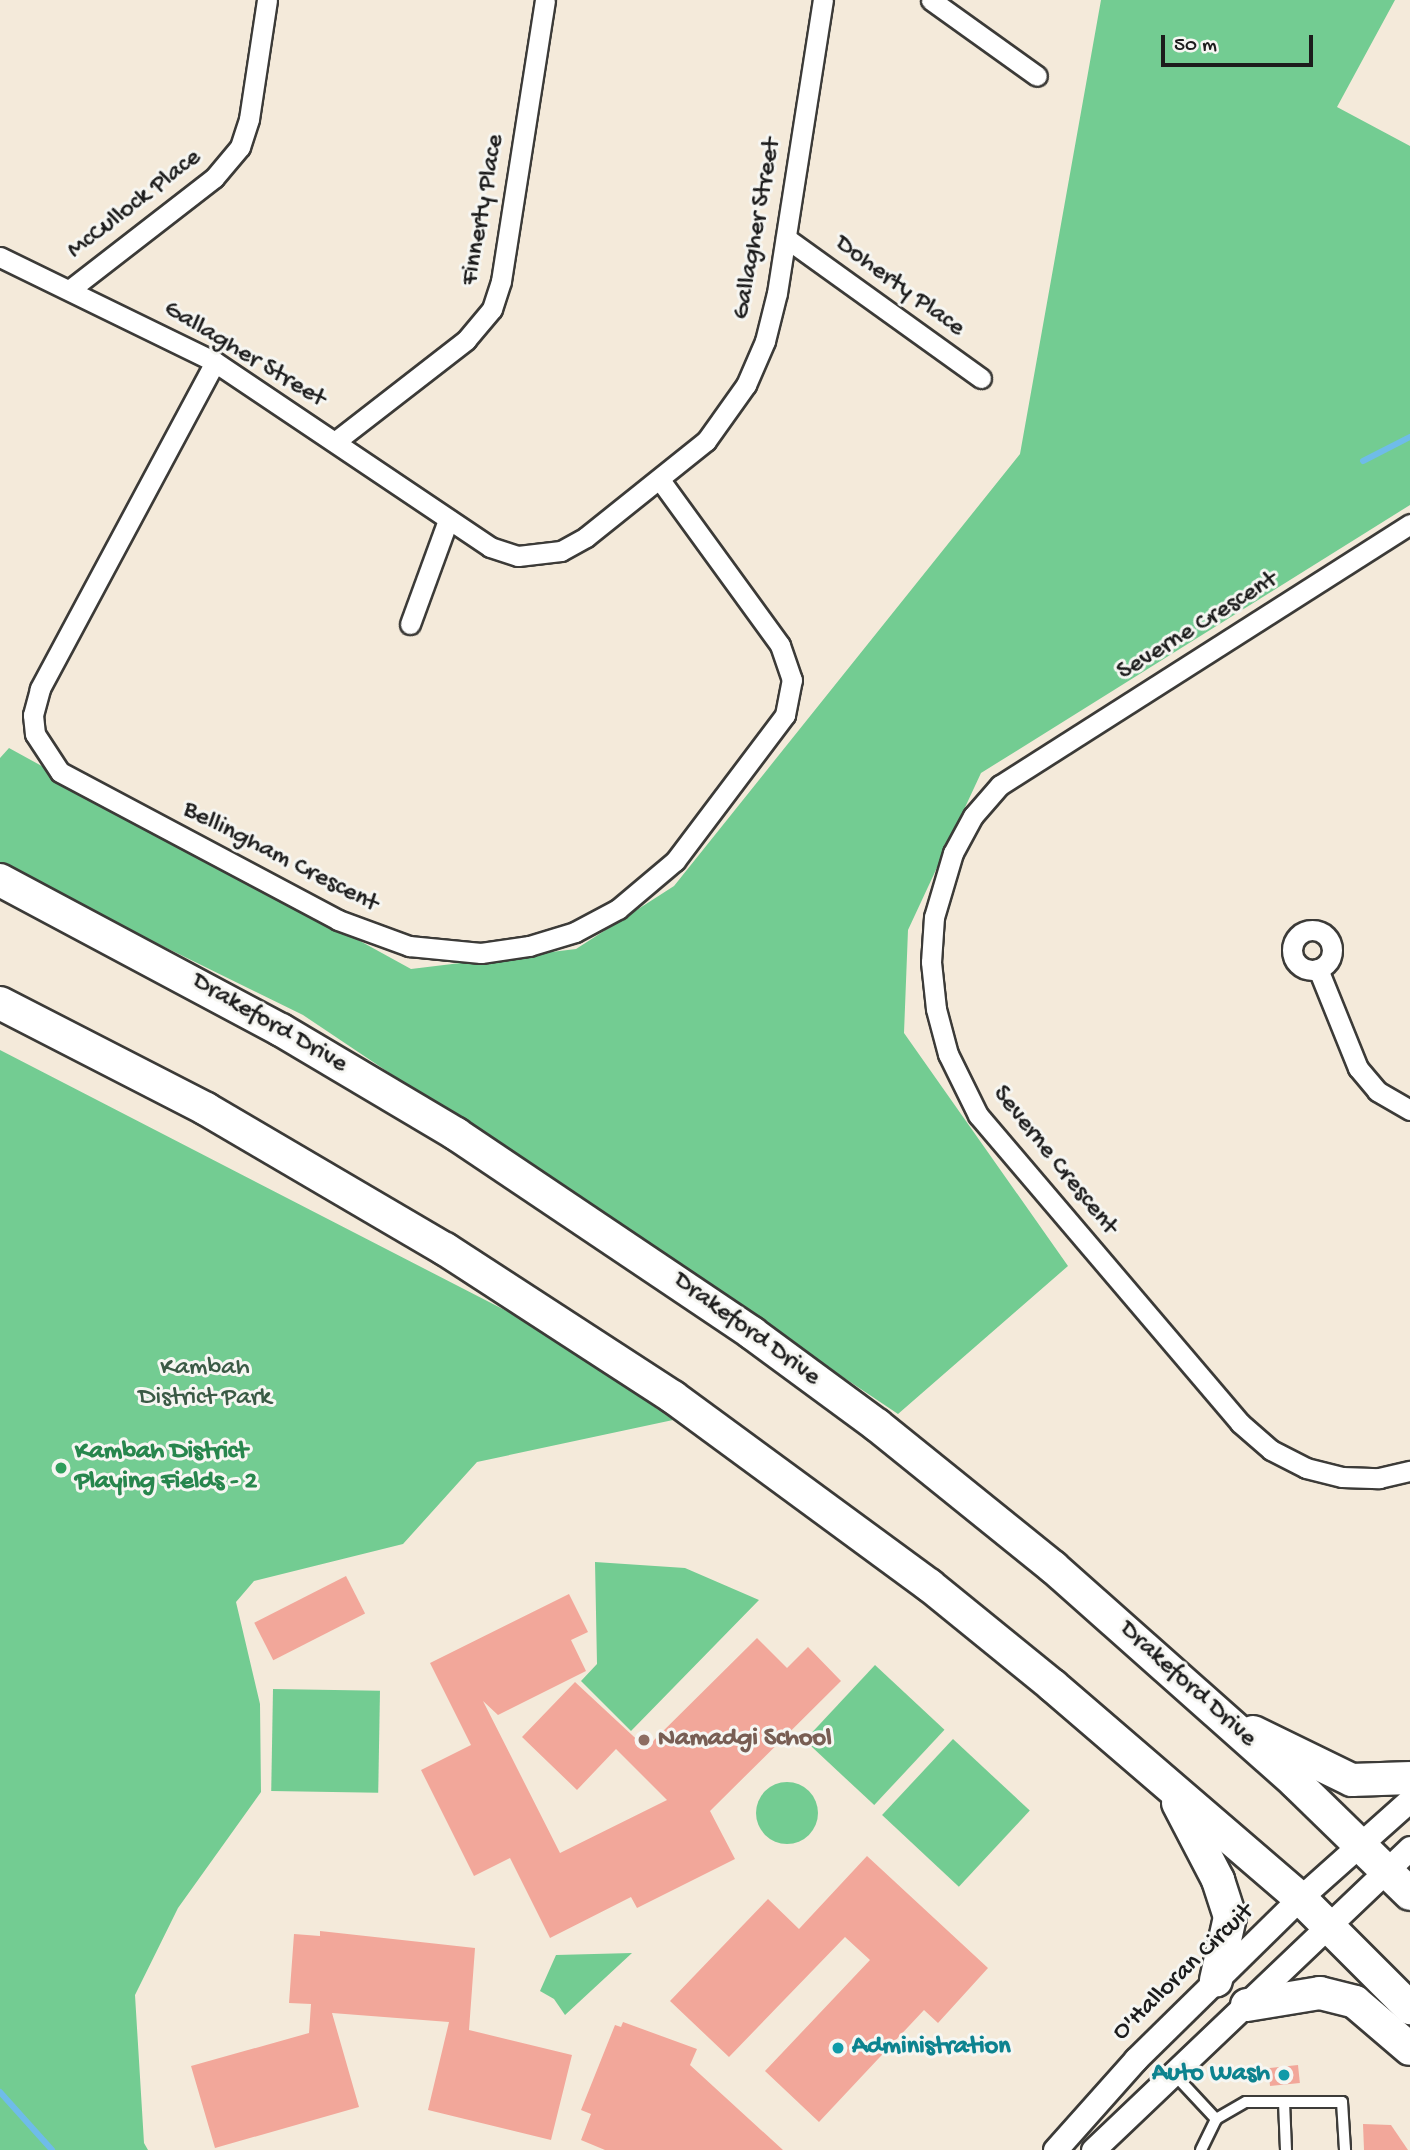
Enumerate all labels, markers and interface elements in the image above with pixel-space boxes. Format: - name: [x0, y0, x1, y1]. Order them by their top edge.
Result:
- scale bar: [1165, 21, 1317, 65]
- text: 50 m: [1174, 34, 1217, 59]
- street label: Finnerty Place: [455, 132, 513, 288]
- street label: Gallagher Street: [727, 136, 789, 322]
- street label: McCullock Place: [62, 143, 208, 267]
- street label: Doherty Place: [828, 229, 970, 345]
- street label: Gallagher Street: [157, 294, 331, 416]
- street label: Severne Crescent: [1112, 565, 1284, 689]
- street label: Bellingham Crescent: [177, 795, 383, 921]
- street label: Drakeford Drive: [186, 967, 352, 1081]
- street label: Severne Crescent: [984, 1080, 1124, 1242]
- street label: Drakeford Drive: [666, 1266, 826, 1394]
- park label: Kambah District Park: [139, 1353, 271, 1414]
- place label: Kambah District Playing Fields - 2: [75, 1437, 257, 1498]
- marker: Kambah District Playing Fields - 2: [53, 1460, 69, 1476]
- street label: Drakeford Drive: [1112, 1615, 1262, 1755]
- place label: Namadgi School: [658, 1724, 832, 1756]
- marker: Namadgi School: [636, 1732, 652, 1748]
- street label: O'Halloran Circuit: [1107, 1898, 1261, 2048]
- place label: Administration: [852, 2032, 1011, 2064]
- marker: Administration: [830, 2040, 846, 2056]
- place label: Auto Wash: [1152, 2059, 1270, 2091]
- marker: Auto Wash: [1276, 2067, 1292, 2083]

